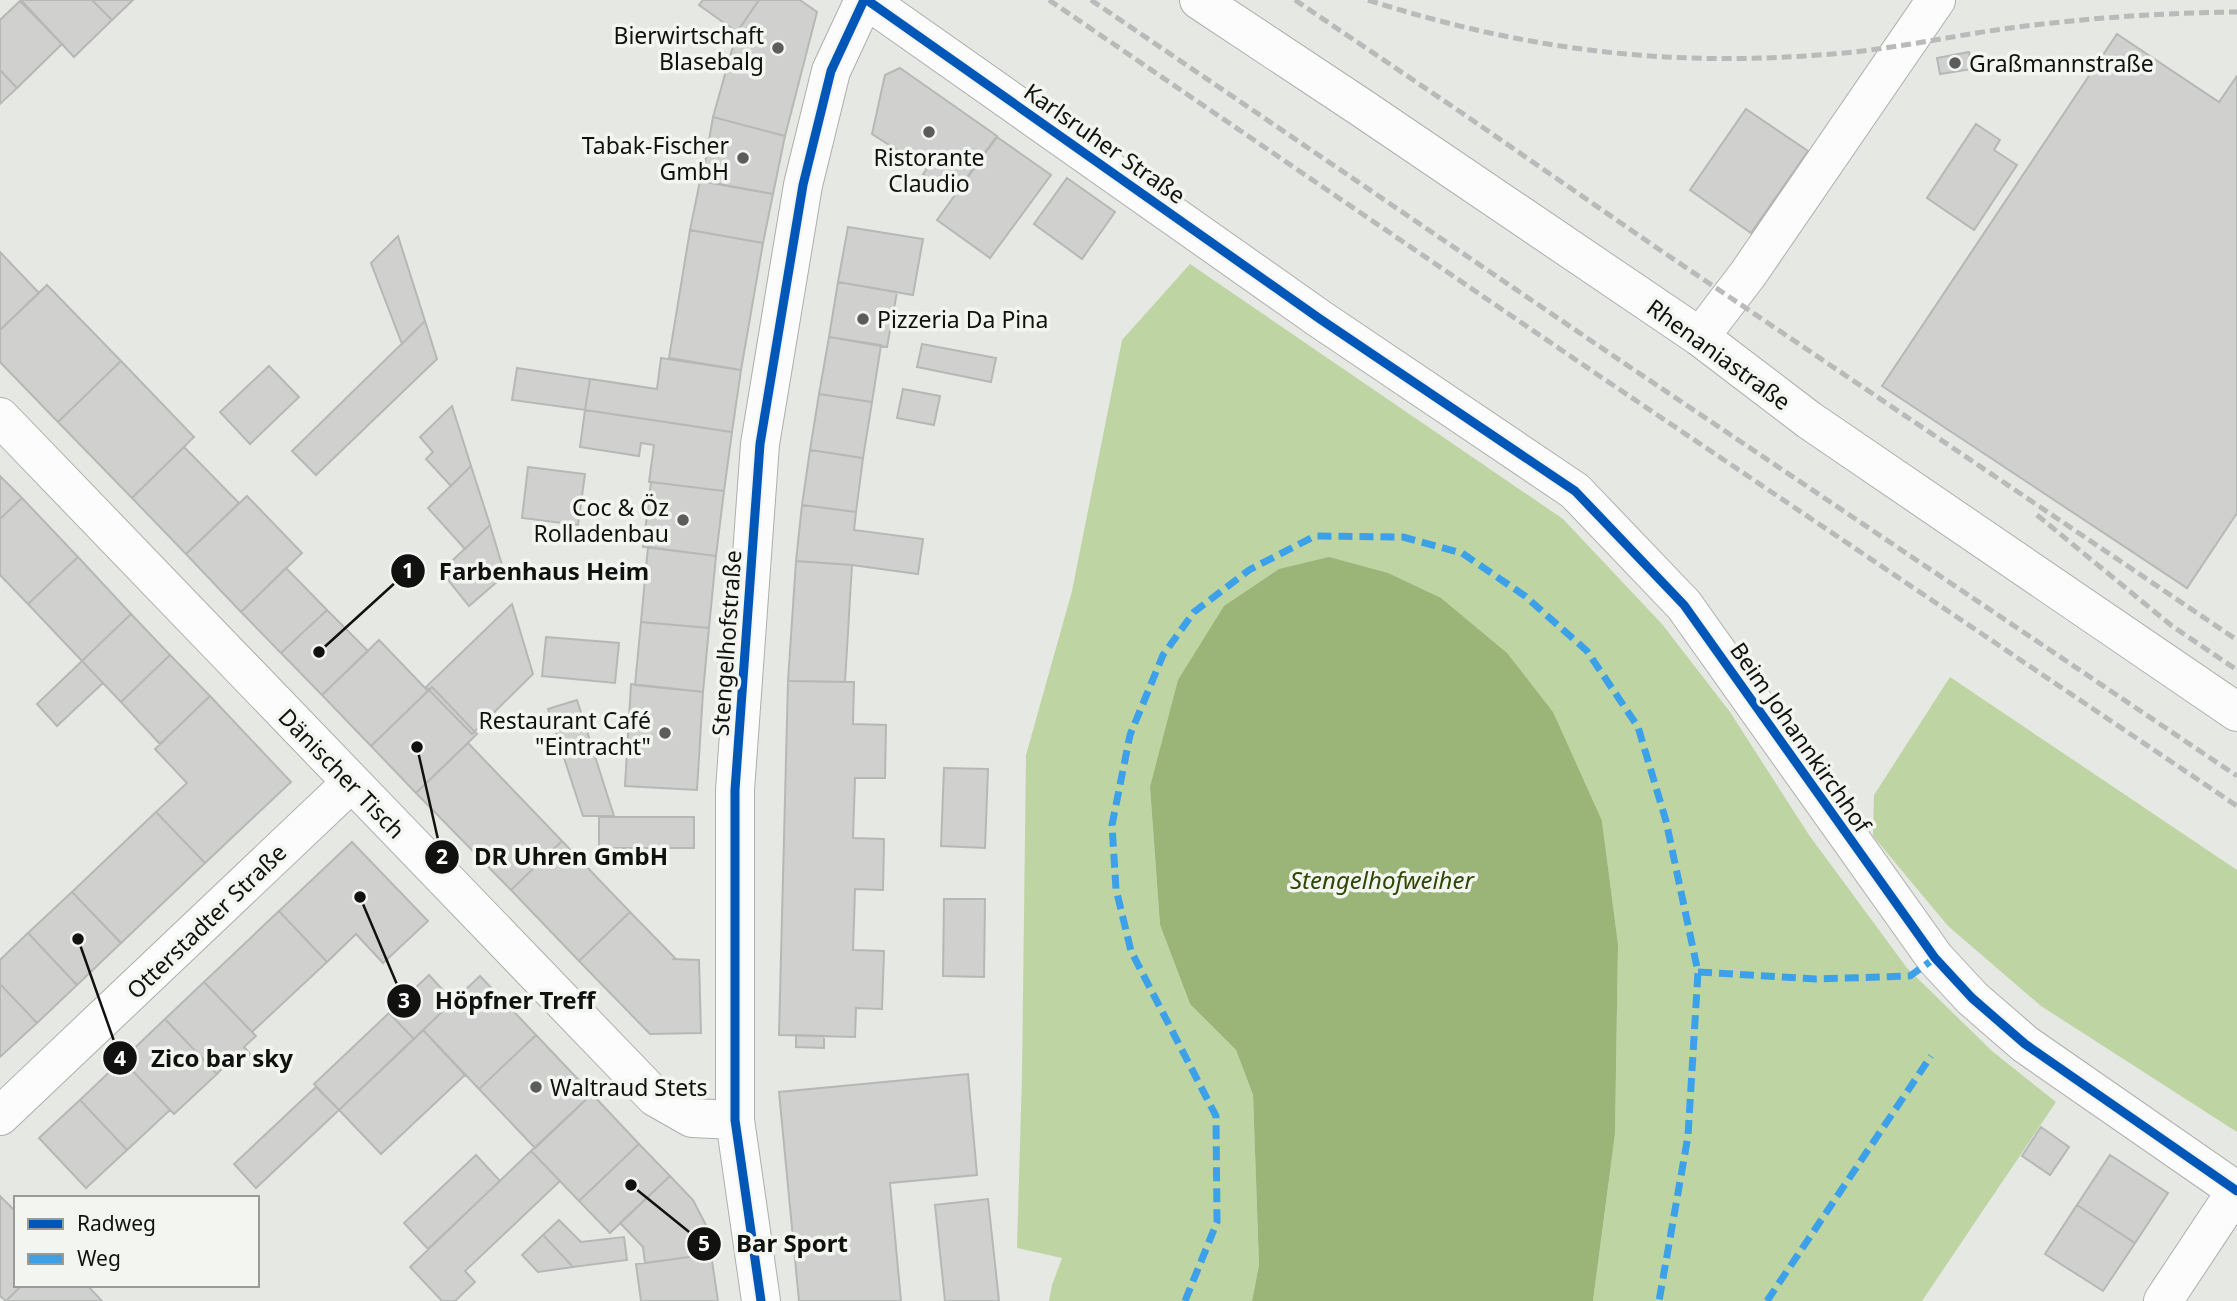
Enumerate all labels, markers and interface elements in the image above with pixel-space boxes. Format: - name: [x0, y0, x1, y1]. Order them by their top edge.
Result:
- place label: Bierwirtschaft Blasebalg: [613, 19, 764, 77]
- marker: Bierwirtschaft Blasebalg: [770, 40, 786, 56]
- place label: Graßmannstraße: [1969, 47, 2154, 79]
- marker: Graßmannstraße: [1947, 55, 1963, 71]
- street label: Karlsruher Straße: [1018, 75, 1192, 211]
- marker: Ristorante Claudio: [921, 124, 937, 140]
- place label: Tabak-Fischer GmbH: [582, 129, 729, 187]
- place label: Ristorante Claudio: [874, 141, 984, 199]
- marker: Tabak-Fischer GmbH: [735, 150, 751, 166]
- street label: Rhenaniastraße: [1641, 291, 1797, 417]
- place label: Pizzeria Da Pina: [877, 303, 1048, 335]
- marker: Pizzeria Da Pina: [855, 311, 871, 327]
- place label: Coc & Öz Rolladenbau: [533, 491, 669, 549]
- marker: Coc & Öz Rolladenbau: [675, 512, 691, 528]
- callout: Farbenhaus Heim: [390, 549, 664, 594]
- street label: Stengelhofstraße: [704, 549, 748, 737]
- text: Farbenhaus Heim: [439, 554, 649, 587]
- text: 1: [402, 556, 414, 584]
- street label: Beim Johannkirchhof: [1723, 635, 1879, 839]
- street label: Dänischer Tisch: [272, 701, 412, 845]
- place label: Restaurant Café "Eintracht": [479, 704, 651, 762]
- marker: Restaurant Café "Eintracht": [657, 725, 673, 741]
- callout: DR Uhren GmbH: [425, 834, 682, 879]
- street label: Otterstadter Straße: [119, 836, 293, 1006]
- text: DR Uhren GmbH: [474, 839, 668, 872]
- text: 2: [436, 842, 448, 870]
- water label: Stengelhofweiher: [1290, 863, 1475, 896]
- callout: Höpfner Treff: [386, 978, 610, 1023]
- text: Höpfner Treff: [435, 983, 597, 1016]
- text: 3: [398, 986, 410, 1014]
- callout: Zico bar sky: [102, 1036, 307, 1081]
- text: Zico bar sky: [151, 1041, 293, 1074]
- text: 4: [114, 1044, 126, 1072]
- place label: Waltraud Stets: [550, 1071, 708, 1103]
- marker: Waltraud Stets: [528, 1079, 544, 1095]
- legend: [14, 1196, 259, 1287]
- text: Radweg: [77, 1209, 156, 1237]
- callout: Bar Sport: [687, 1222, 862, 1267]
- text: Bar Sport: [736, 1226, 848, 1259]
- text: 5: [698, 1229, 710, 1257]
- text: Weg: [77, 1244, 121, 1272]

